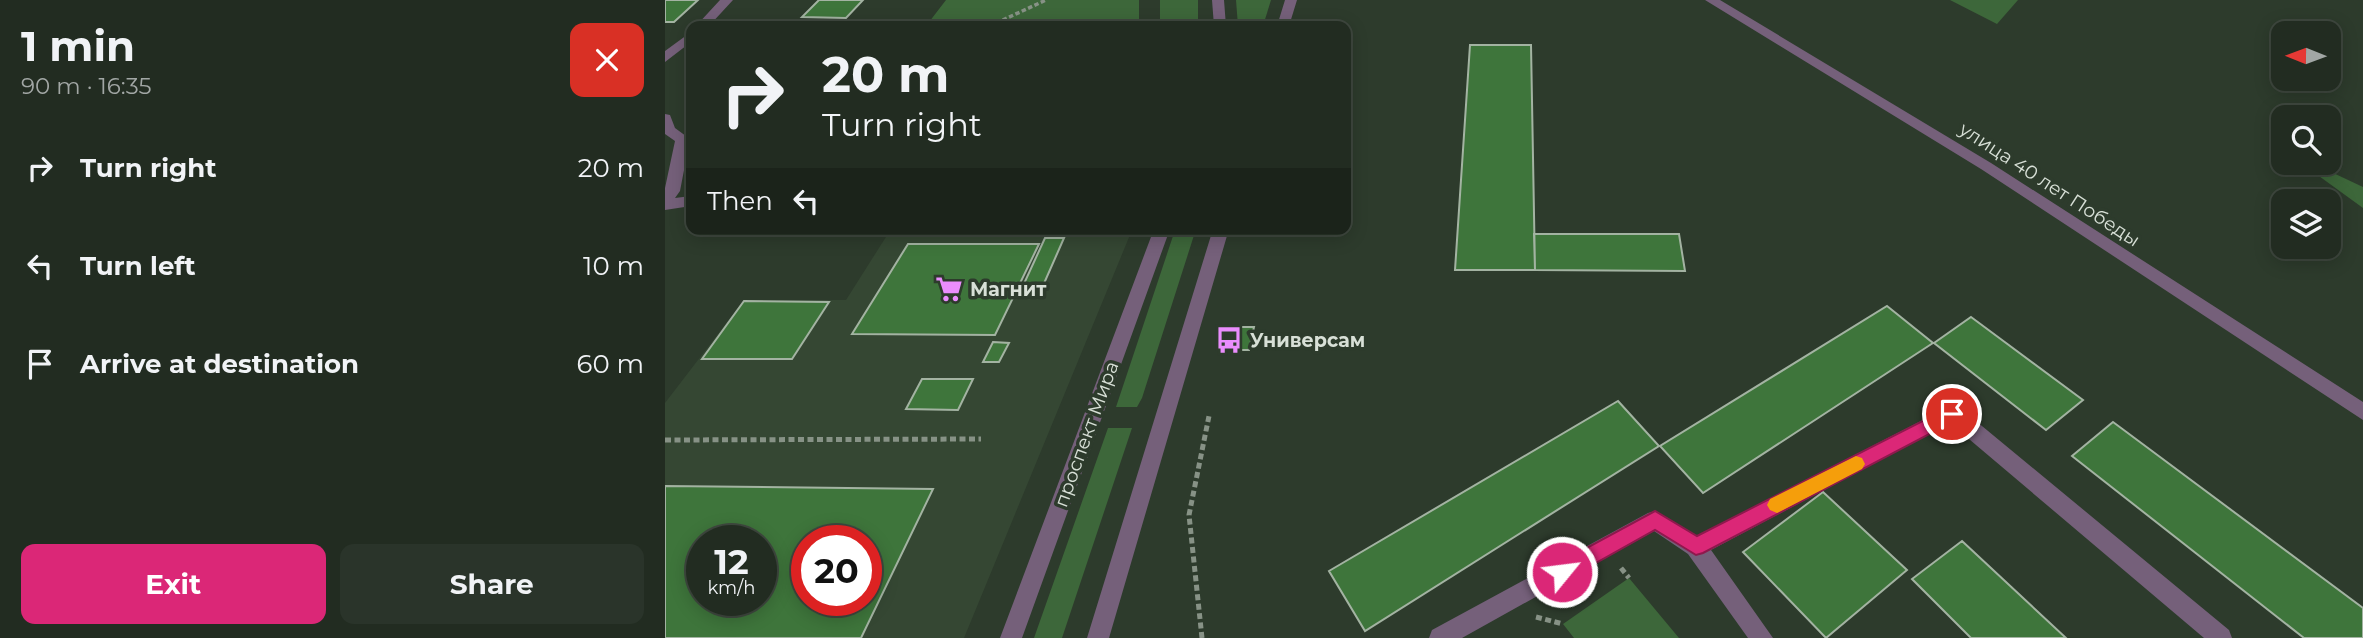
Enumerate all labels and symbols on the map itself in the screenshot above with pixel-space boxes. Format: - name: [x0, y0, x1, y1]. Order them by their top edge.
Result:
- north arrow: [2271, 21, 2341, 91]
- street label: улица 40 лет Победы: [1954, 117, 2144, 251]
- supermarket icon: Магнит: [934, 274, 964, 304]
- place label: Магнит: [970, 278, 1047, 301]
- bus stop icon: Универсам: [1214, 325, 1244, 355]
- place label: Универсам: [1250, 329, 1365, 352]
- street label: проспект Мира: [1049, 358, 1124, 510]
- pin: [1922, 384, 1982, 444]
- speed limit sign: 20: [791, 525, 882, 616]
- position arrow: [1525, 535, 1599, 609]

